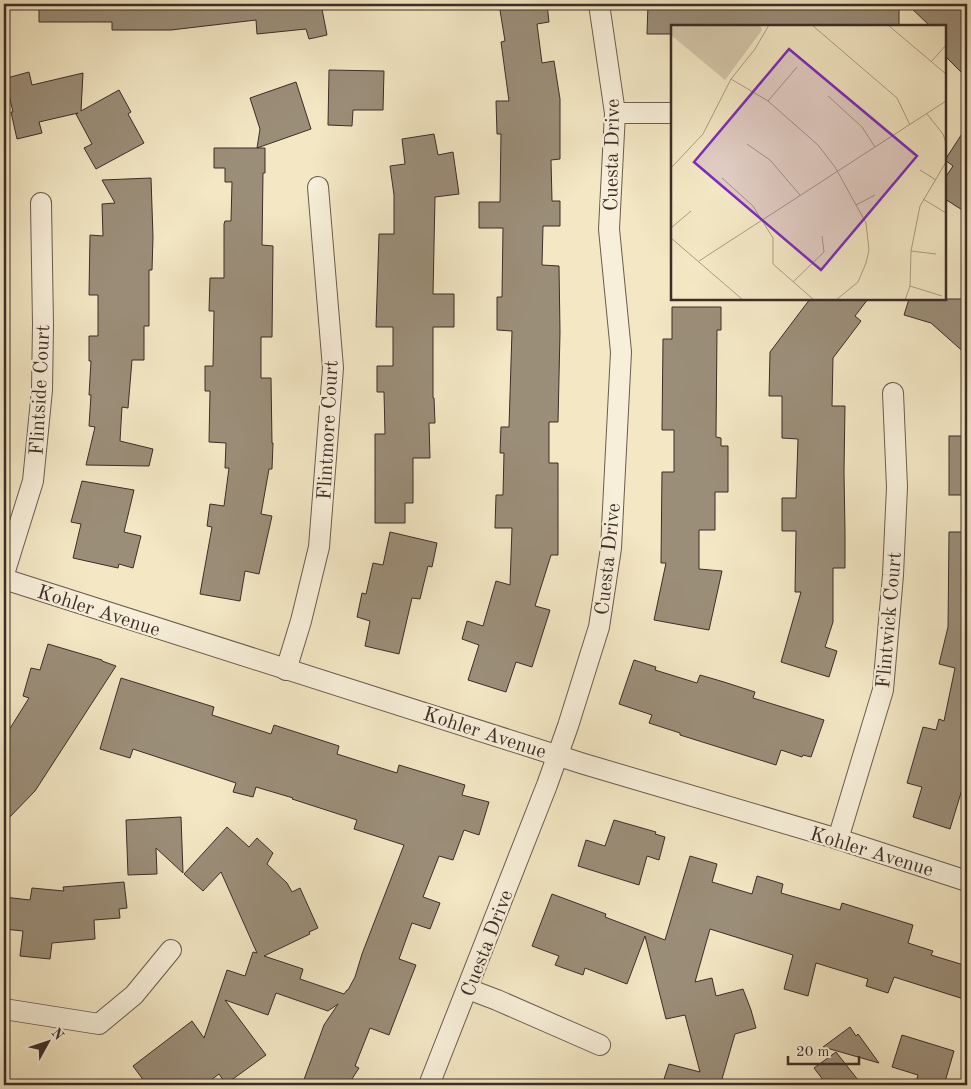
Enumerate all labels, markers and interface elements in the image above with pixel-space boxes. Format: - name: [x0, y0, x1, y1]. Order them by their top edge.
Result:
- inset map: [671, 25, 946, 300]
- street label: Cuesta Drive: [602, 99, 624, 211]
- street label: Flintside Court: [28, 324, 54, 456]
- street label: Flintmore Court: [315, 360, 343, 501]
- street label: Cuesta Drive: [593, 502, 625, 616]
- street label: Flintwick Court: [874, 551, 906, 689]
- street label: Kohler Avenue: [34, 583, 162, 641]
- street label: Kohler Avenue: [420, 705, 548, 763]
- street label: Kohler Avenue: [807, 825, 935, 881]
- street label: Cuesta Drive: [458, 888, 517, 1000]
- north arrow: [22, 1016, 72, 1066]
- text: N: [48, 1026, 66, 1043]
- scale bar: [788, 1034, 860, 1066]
- text: 20 m: [796, 1045, 830, 1060]

